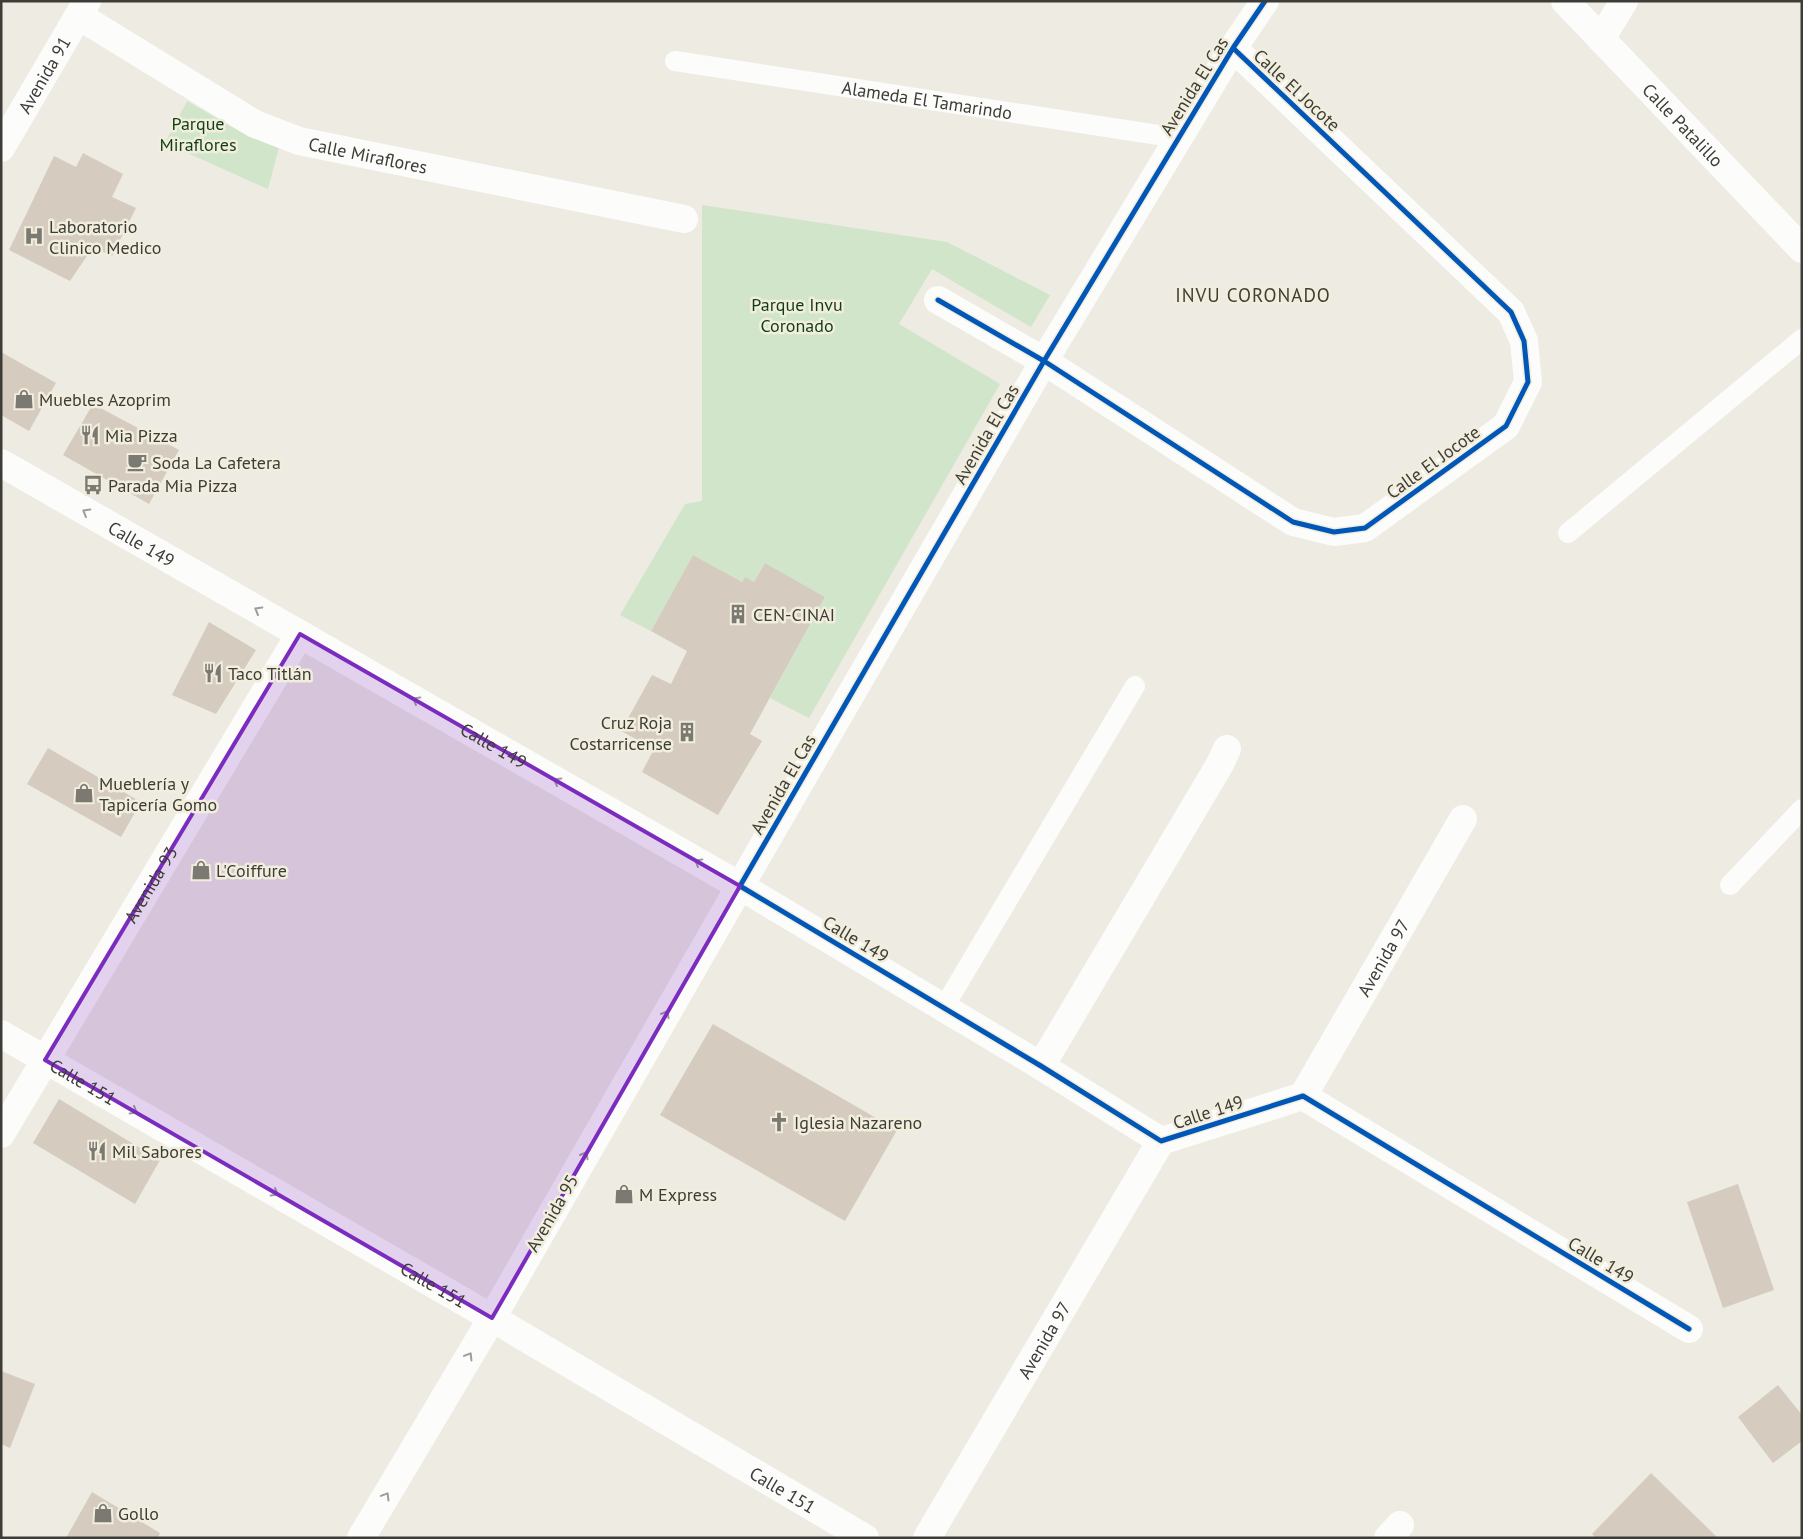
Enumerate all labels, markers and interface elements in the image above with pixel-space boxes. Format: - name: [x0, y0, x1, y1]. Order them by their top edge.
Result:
- street label: Avenida 91: [12, 32, 75, 117]
- street label: Avenida El Cas: [1155, 32, 1233, 140]
- street label: Calle El Jocote: [1249, 44, 1345, 136]
- street label: Alameda El Tamarindo: [840, 75, 1014, 124]
- street label: Calle Patalillo: [1638, 78, 1728, 171]
- park label: Parque Miraflores: [159, 112, 237, 156]
- street label: Calle Miraflores: [307, 132, 429, 178]
- place label: Laboratorio Clinico Medico: [49, 215, 161, 259]
- hospital icon: Laboratorio Clinico Medico: [23, 225, 45, 247]
- district label: INVU CORONADO: [1175, 283, 1331, 307]
- park label: Parque Invu Coronado: [751, 293, 843, 337]
- street label: Avenida El Cas: [948, 380, 1024, 488]
- shop icon: Muebles Azoprim: [13, 388, 35, 410]
- place label: Muebles Azoprim: [39, 388, 171, 411]
- street label: Calle El Jocote: [1382, 420, 1484, 504]
- restaurant icon: Mia Pizza: [79, 424, 101, 446]
- place label: Mia Pizza: [105, 424, 178, 447]
- cafe icon: Soda La Cafetera: [126, 451, 148, 473]
- place label: Soda La Cafetera: [152, 451, 281, 474]
- bus stop icon: Parada Mia Pizza: [82, 474, 104, 496]
- place label: Parada Mia Pizza: [108, 474, 238, 497]
- one-way arrow: [83, 508, 92, 518]
- street label: Calle 149: [104, 515, 179, 572]
- building icon: CEN-CINAI: [727, 603, 749, 625]
- place label: CEN-CINAI: [753, 603, 835, 626]
- one-way arrow: [254, 607, 263, 617]
- restaurant icon: Taco Titlán: [202, 662, 224, 684]
- place label: Taco Titlán: [228, 662, 312, 685]
- one-way arrow: [412, 697, 421, 707]
- place label: Cruz Roja Costarricense: [570, 711, 672, 755]
- street label: Calle 149: [457, 717, 531, 773]
- building icon: Cruz Roja Costarricense: [676, 721, 698, 743]
- street label: Avenida El Cas: [745, 730, 821, 838]
- place label: Mueblería y Tapicería Gomo: [99, 772, 217, 816]
- one-way arrow: [553, 777, 562, 787]
- shop icon: Mueblería y Tapicería Gomo: [73, 782, 95, 804]
- street label: Avenida 93: [119, 842, 182, 927]
- one-way arrow: [694, 858, 703, 868]
- shop icon: L'Coiffure: [190, 859, 212, 881]
- place label: L'Coiffure: [216, 859, 287, 882]
- street label: Calle 149: [819, 910, 893, 968]
- street label: Avenida 97: [1352, 915, 1414, 1000]
- one-way arrow: [660, 1011, 670, 1020]
- street label: Calle 151: [46, 1053, 121, 1110]
- street label: Calle 149: [1170, 1090, 1246, 1134]
- one-way arrow: [129, 1105, 138, 1115]
- church icon: Iglesia Nazareno: [768, 1111, 790, 1133]
- place label: Iglesia Nazareno: [794, 1111, 922, 1134]
- restaurant icon: Mil Sabores: [86, 1140, 108, 1162]
- place label: Mil Sabores: [112, 1140, 202, 1163]
- one-way arrow: [579, 1151, 589, 1160]
- street label: Avenida 95: [521, 1170, 583, 1256]
- shop icon: M Express: [613, 1183, 635, 1205]
- place label: M Express: [639, 1183, 717, 1206]
- one-way arrow: [269, 1186, 278, 1196]
- street label: Calle 149: [1564, 1231, 1638, 1289]
- street label: Calle 151: [397, 1256, 471, 1313]
- street label: Avenida 97: [1012, 1297, 1075, 1382]
- one-way arrow: [463, 1353, 473, 1362]
- street label: Calle 151: [746, 1461, 820, 1518]
- one-way arrow: [379, 1492, 389, 1501]
- shop icon: Gollo: [92, 1502, 114, 1524]
- place label: Gollo: [118, 1502, 159, 1525]

